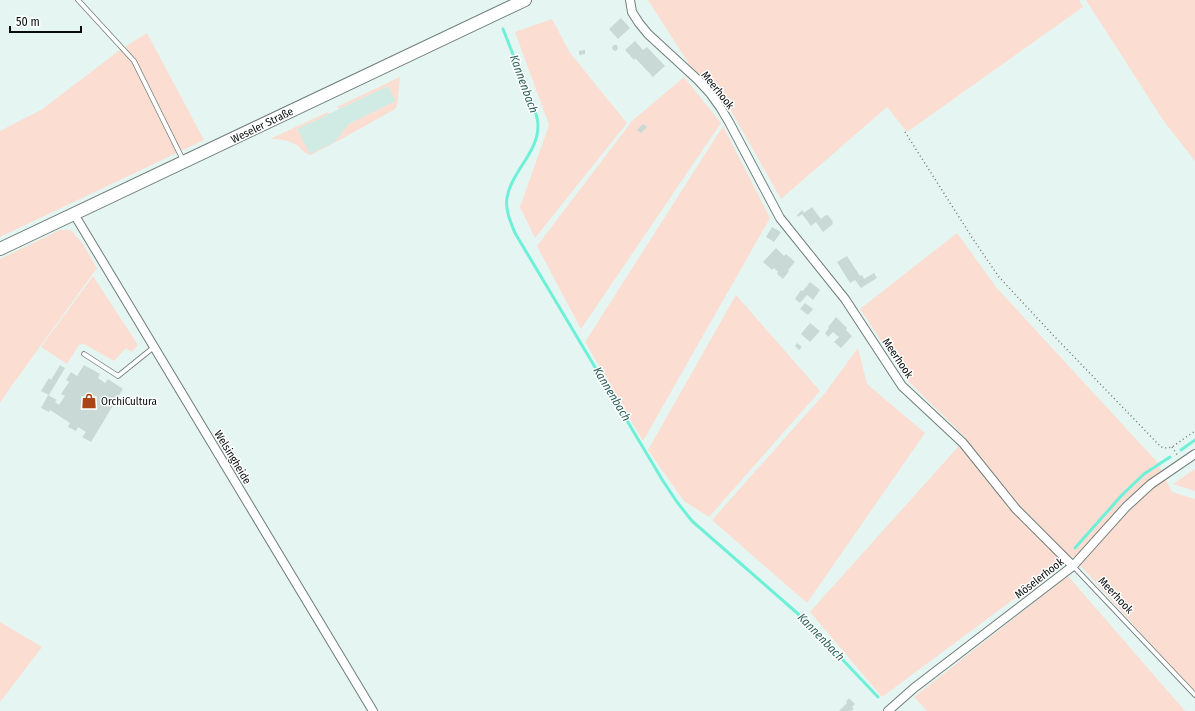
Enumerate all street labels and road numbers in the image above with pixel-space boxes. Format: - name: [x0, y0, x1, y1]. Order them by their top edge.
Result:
- street label: Meerhook: [698, 69, 737, 113]
- street label: Weseler Straße: [229, 105, 295, 146]
- street label: Meerhook: [880, 336, 916, 381]
- street label: Welsingheide: [211, 428, 254, 486]
- street label: Möselerhook: [1012, 555, 1067, 601]
- street label: Meerhook: [1096, 574, 1136, 617]

